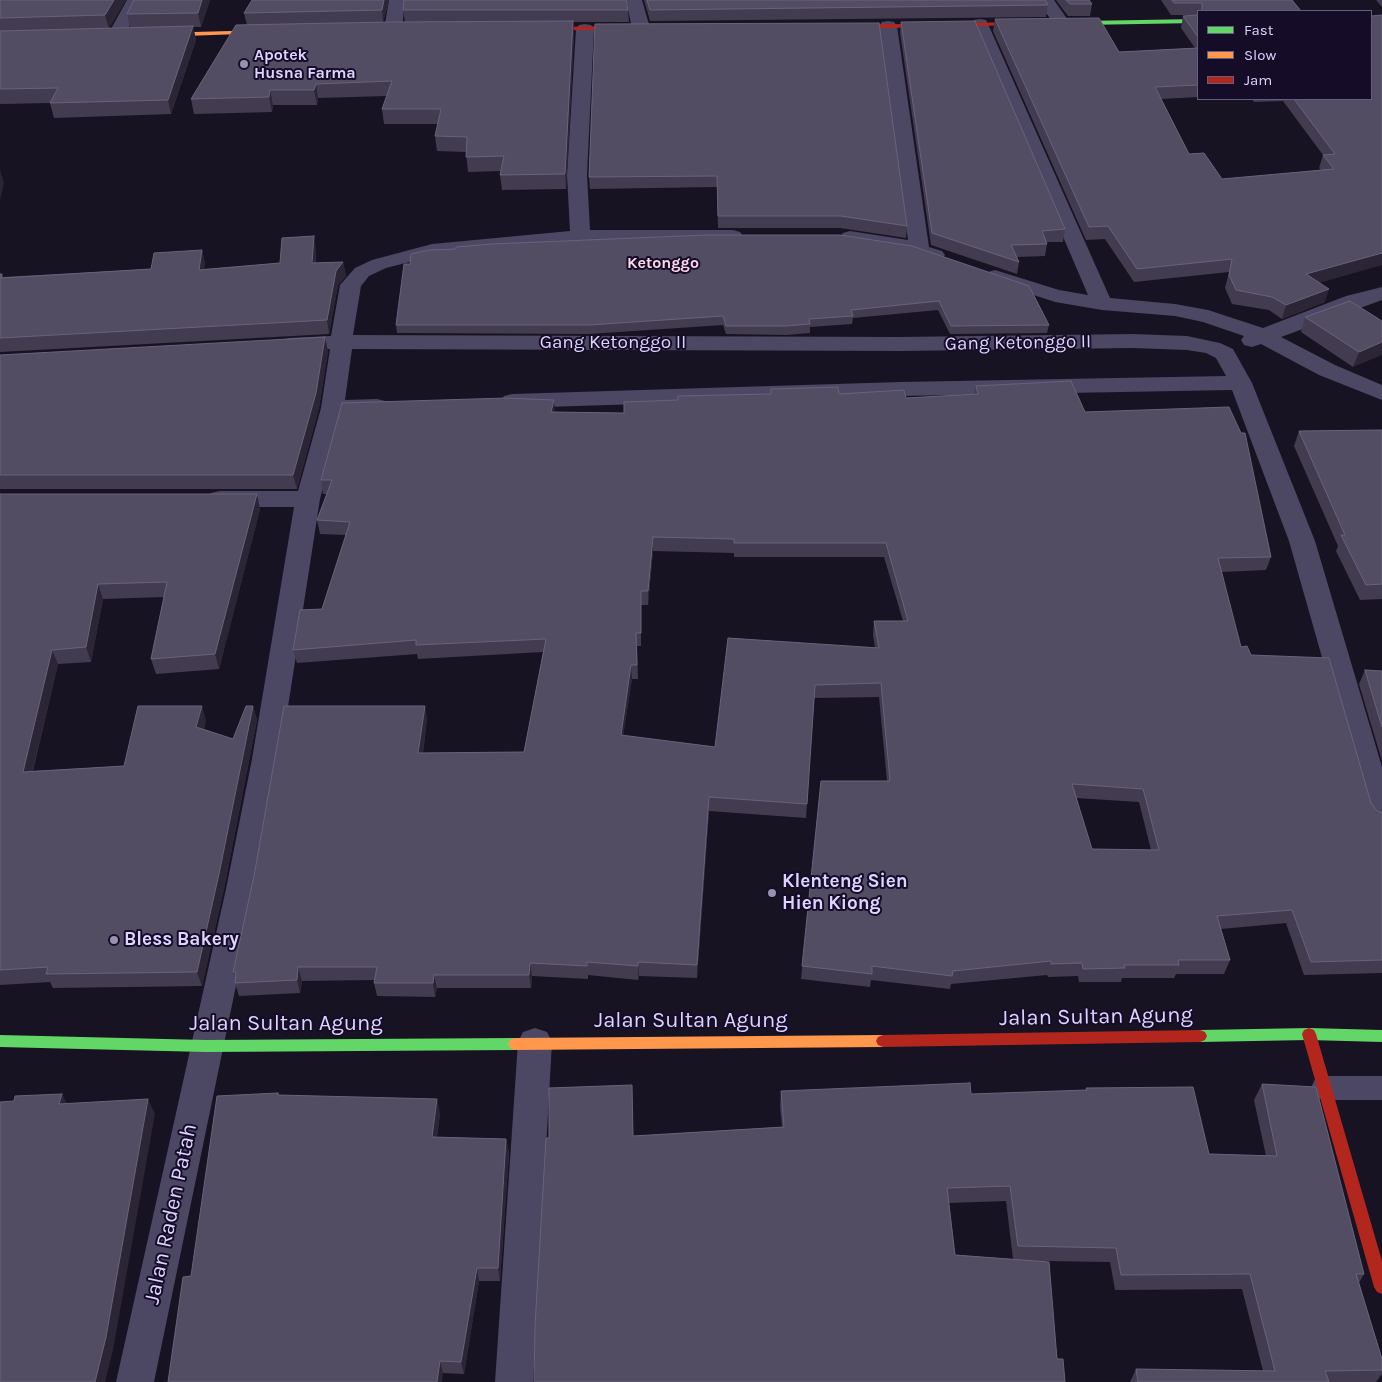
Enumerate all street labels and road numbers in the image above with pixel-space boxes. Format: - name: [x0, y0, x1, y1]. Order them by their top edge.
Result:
- street label: Gang Ketonggo II: [944, 330, 1092, 356]
- street label: Gang Ketonggo II: [540, 332, 686, 354]
- street label: Jalan Sultan Agung: [999, 1002, 1193, 1032]
- street label: Jalan Sultan Agung: [594, 1008, 788, 1034]
- street label: Jalan Sultan Agung: [189, 1011, 383, 1037]
- street label: Jalan Raden Patah: [139, 1121, 203, 1307]

